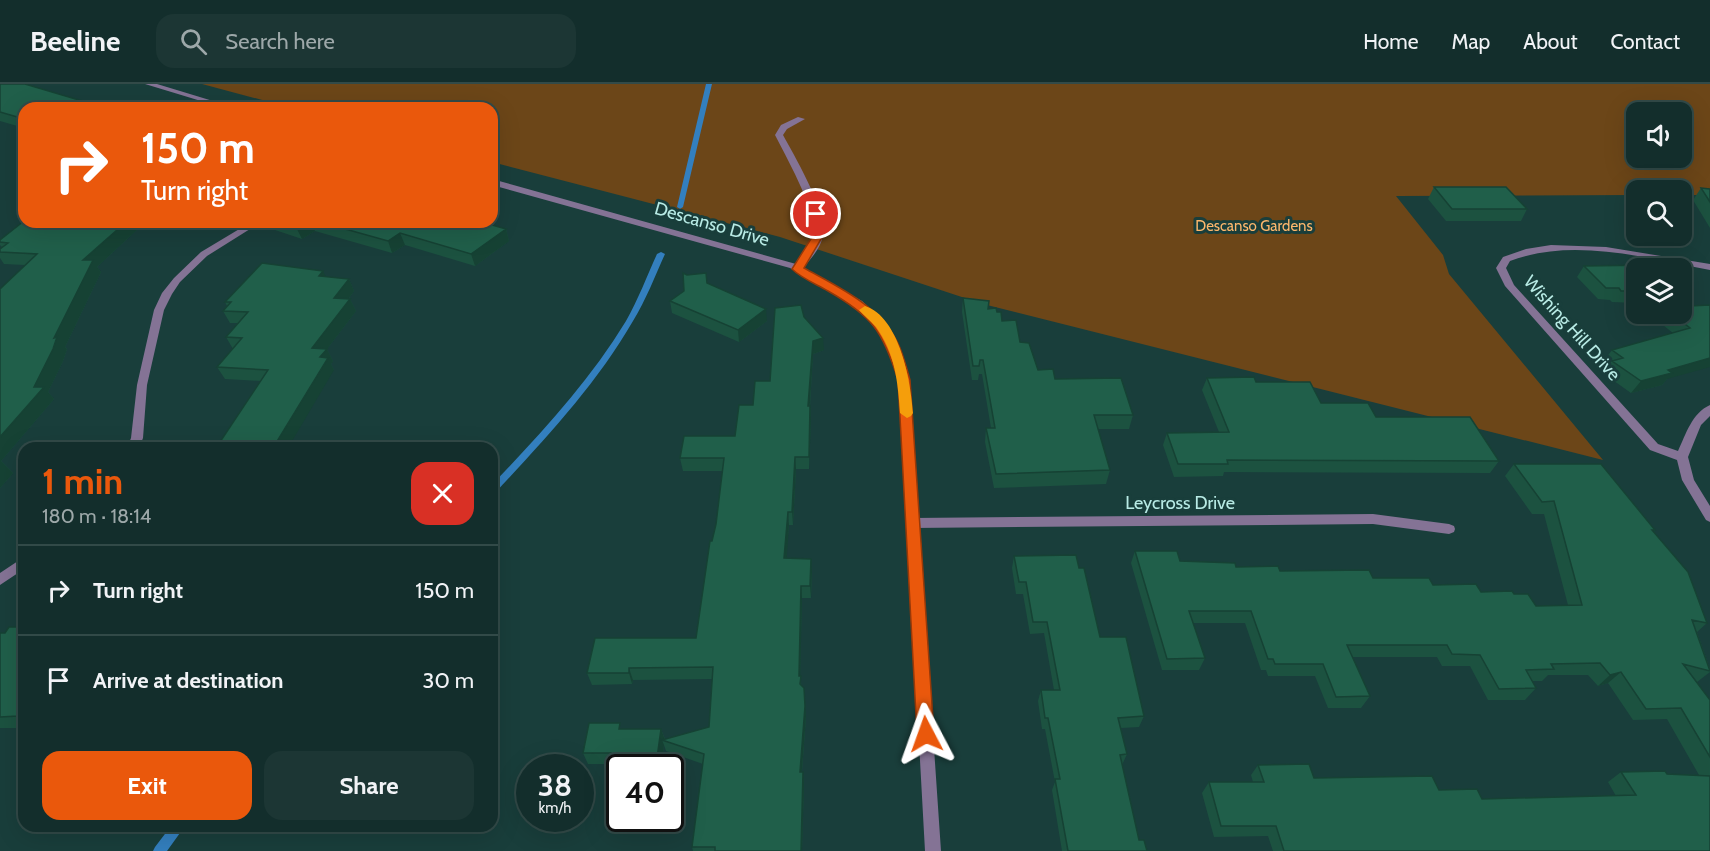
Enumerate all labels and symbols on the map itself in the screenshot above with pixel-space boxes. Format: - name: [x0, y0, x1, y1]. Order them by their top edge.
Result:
- pin: [790, 188, 841, 239]
- street label: Descanso Drive: [652, 197, 772, 251]
- park label: Descanso Gardens: [1195, 217, 1313, 235]
- street label: Wishing Hill Drive: [1519, 271, 1625, 385]
- street label: Leycross Drive: [1125, 492, 1235, 514]
- position arrow: [894, 702, 958, 766]
- speed limit sign: 40: [606, 754, 684, 832]

